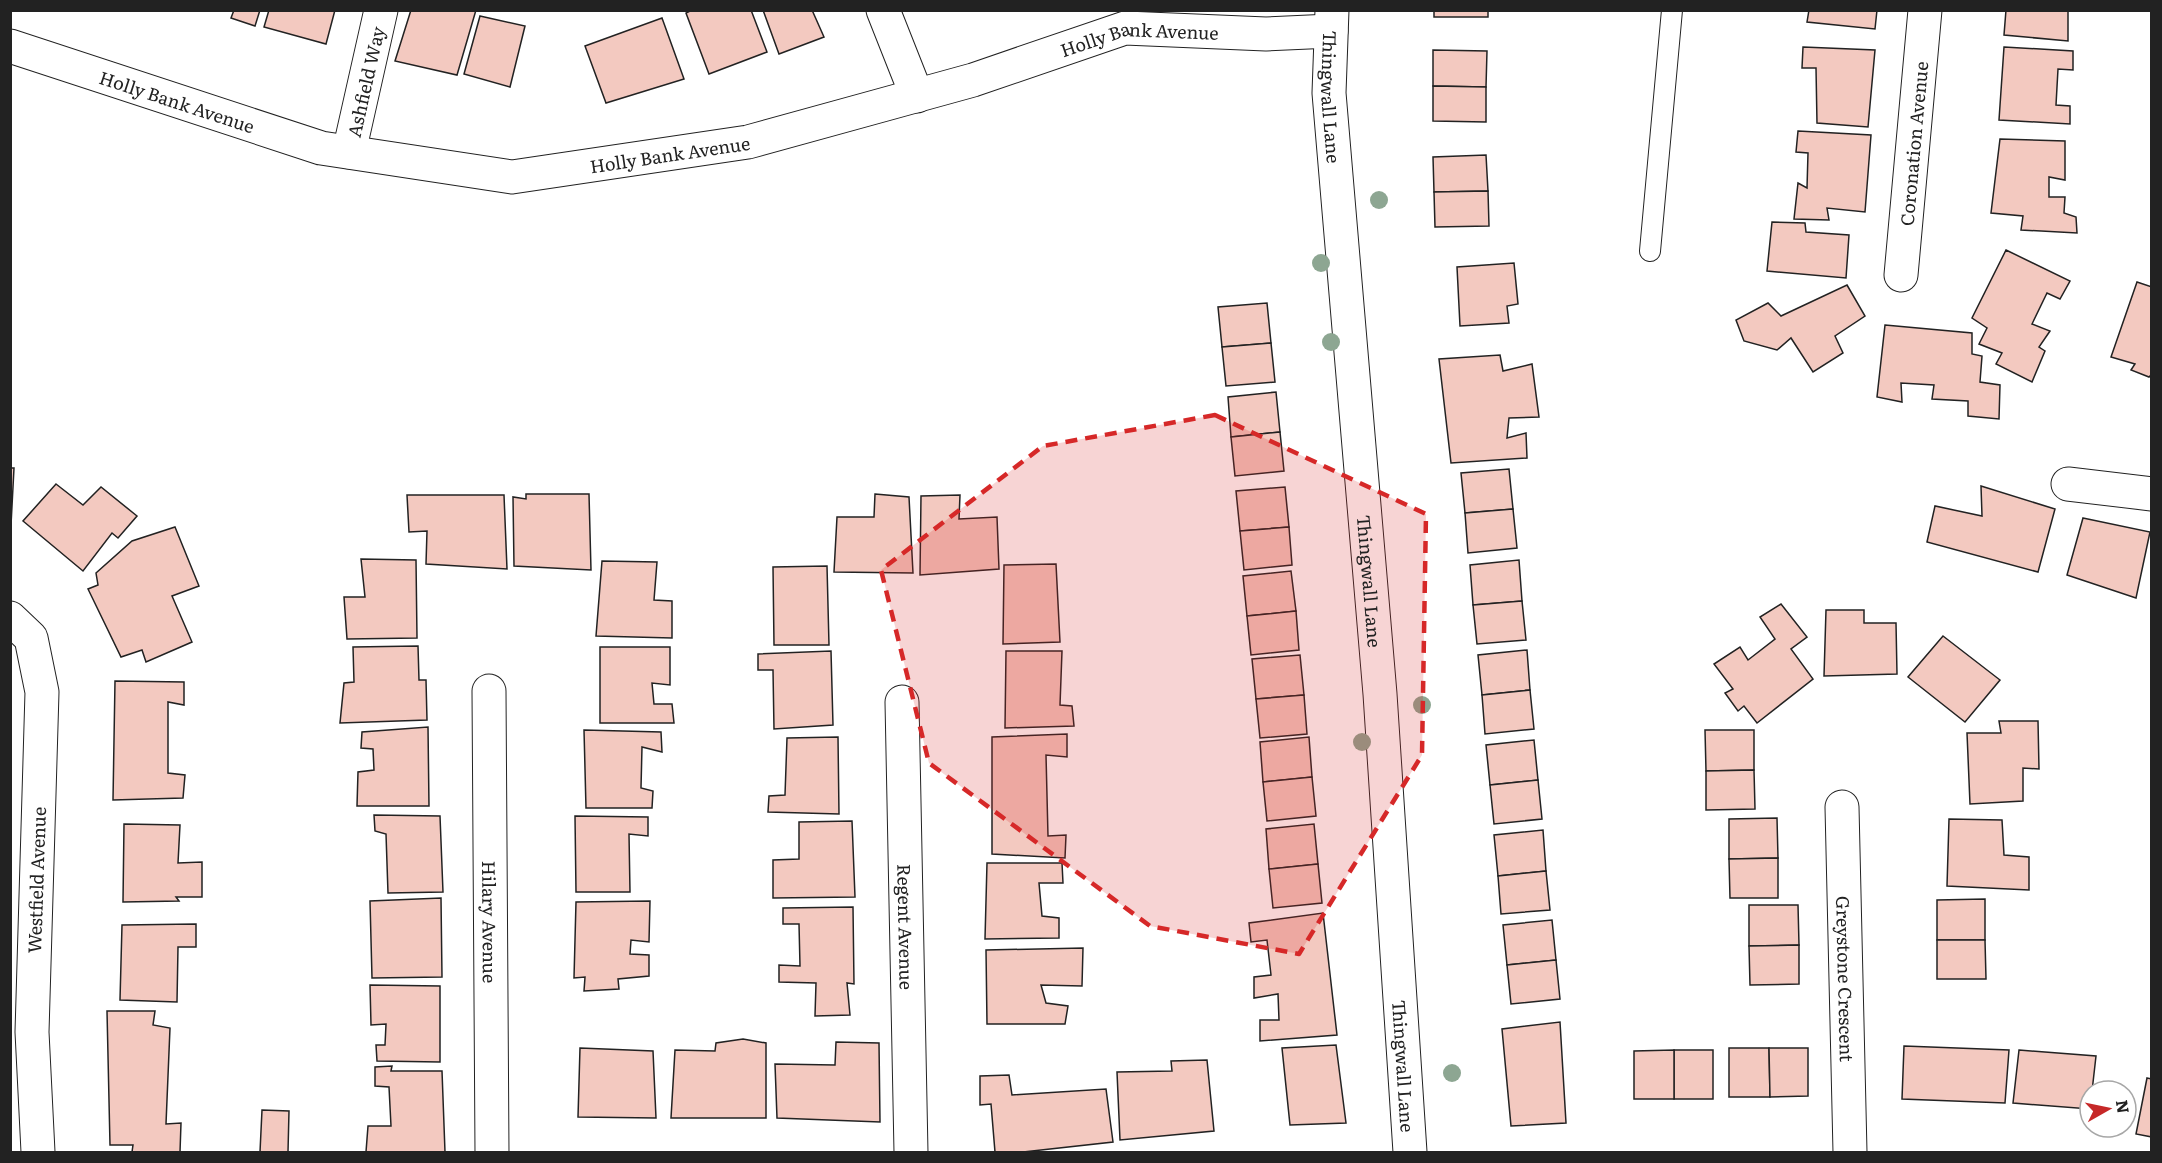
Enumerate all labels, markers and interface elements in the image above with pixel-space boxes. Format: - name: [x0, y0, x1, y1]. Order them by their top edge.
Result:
- street label: Holly Bank Avenue: [1056, 14, 1219, 63]
- street label: Ashfield Way: [339, 23, 391, 140]
- street label: Thingwall Lane: [1315, 30, 1348, 164]
- street label: Coronation Avenue: [1892, 60, 1934, 227]
- street label: Holly Bank Avenue: [96, 63, 258, 139]
- street label: Holly Bank Avenue: [588, 128, 752, 179]
- street label: Thingwall Lane: [1351, 514, 1390, 649]
- street label: Westfield Avenue: [20, 806, 52, 954]
- street label: Hilary Avenue: [477, 861, 504, 983]
- street label: Regent Avenue: [892, 864, 921, 990]
- street label: Greystone Crescent: [1831, 896, 1861, 1063]
- street label: Thingwall Lane: [1387, 999, 1422, 1133]
- north arrow: [2078, 1079, 2138, 1139]
- text: N: [2111, 1098, 2137, 1115]

